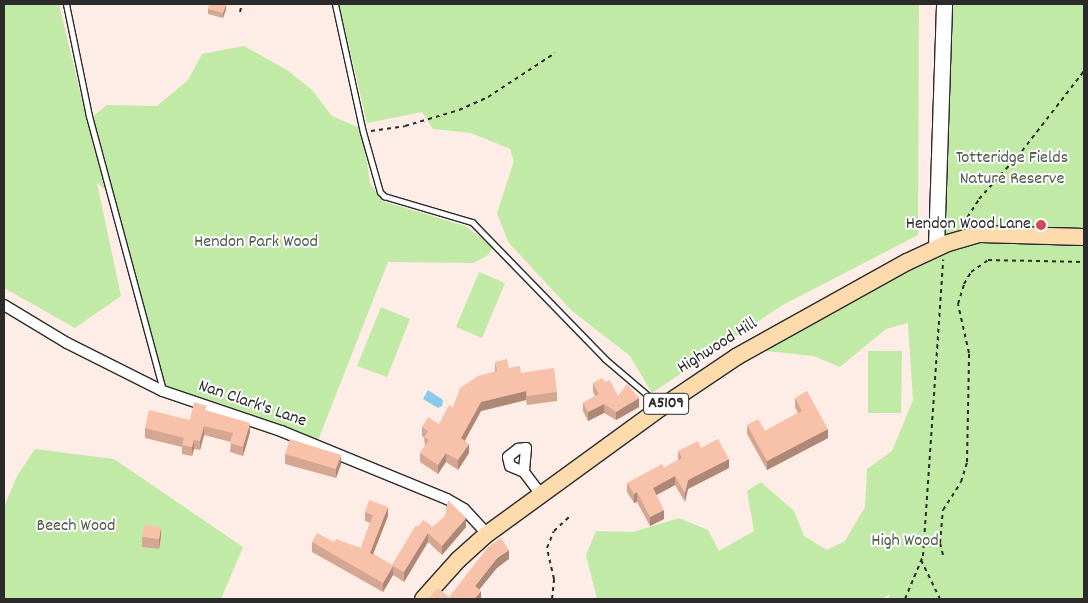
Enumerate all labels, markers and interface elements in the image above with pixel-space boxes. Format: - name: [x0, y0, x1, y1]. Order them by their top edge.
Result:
- park label: Totteridge Fields Nature Reserve: [956, 149, 1068, 192]
- place label: Hendon Wood Lane: [906, 214, 1031, 236]
- marker: Hendon Wood Lane: [1035, 219, 1047, 231]
- park label: Hendon Park Wood: [194, 232, 318, 254]
- street label: Highwood Hill: [674, 314, 762, 380]
- street label: Nan Clark's Lane: [195, 376, 309, 434]
- road number: A5109: [642, 390, 690, 418]
- park label: Beech Wood: [37, 516, 115, 538]
- park label: High Wood: [871, 531, 939, 553]

